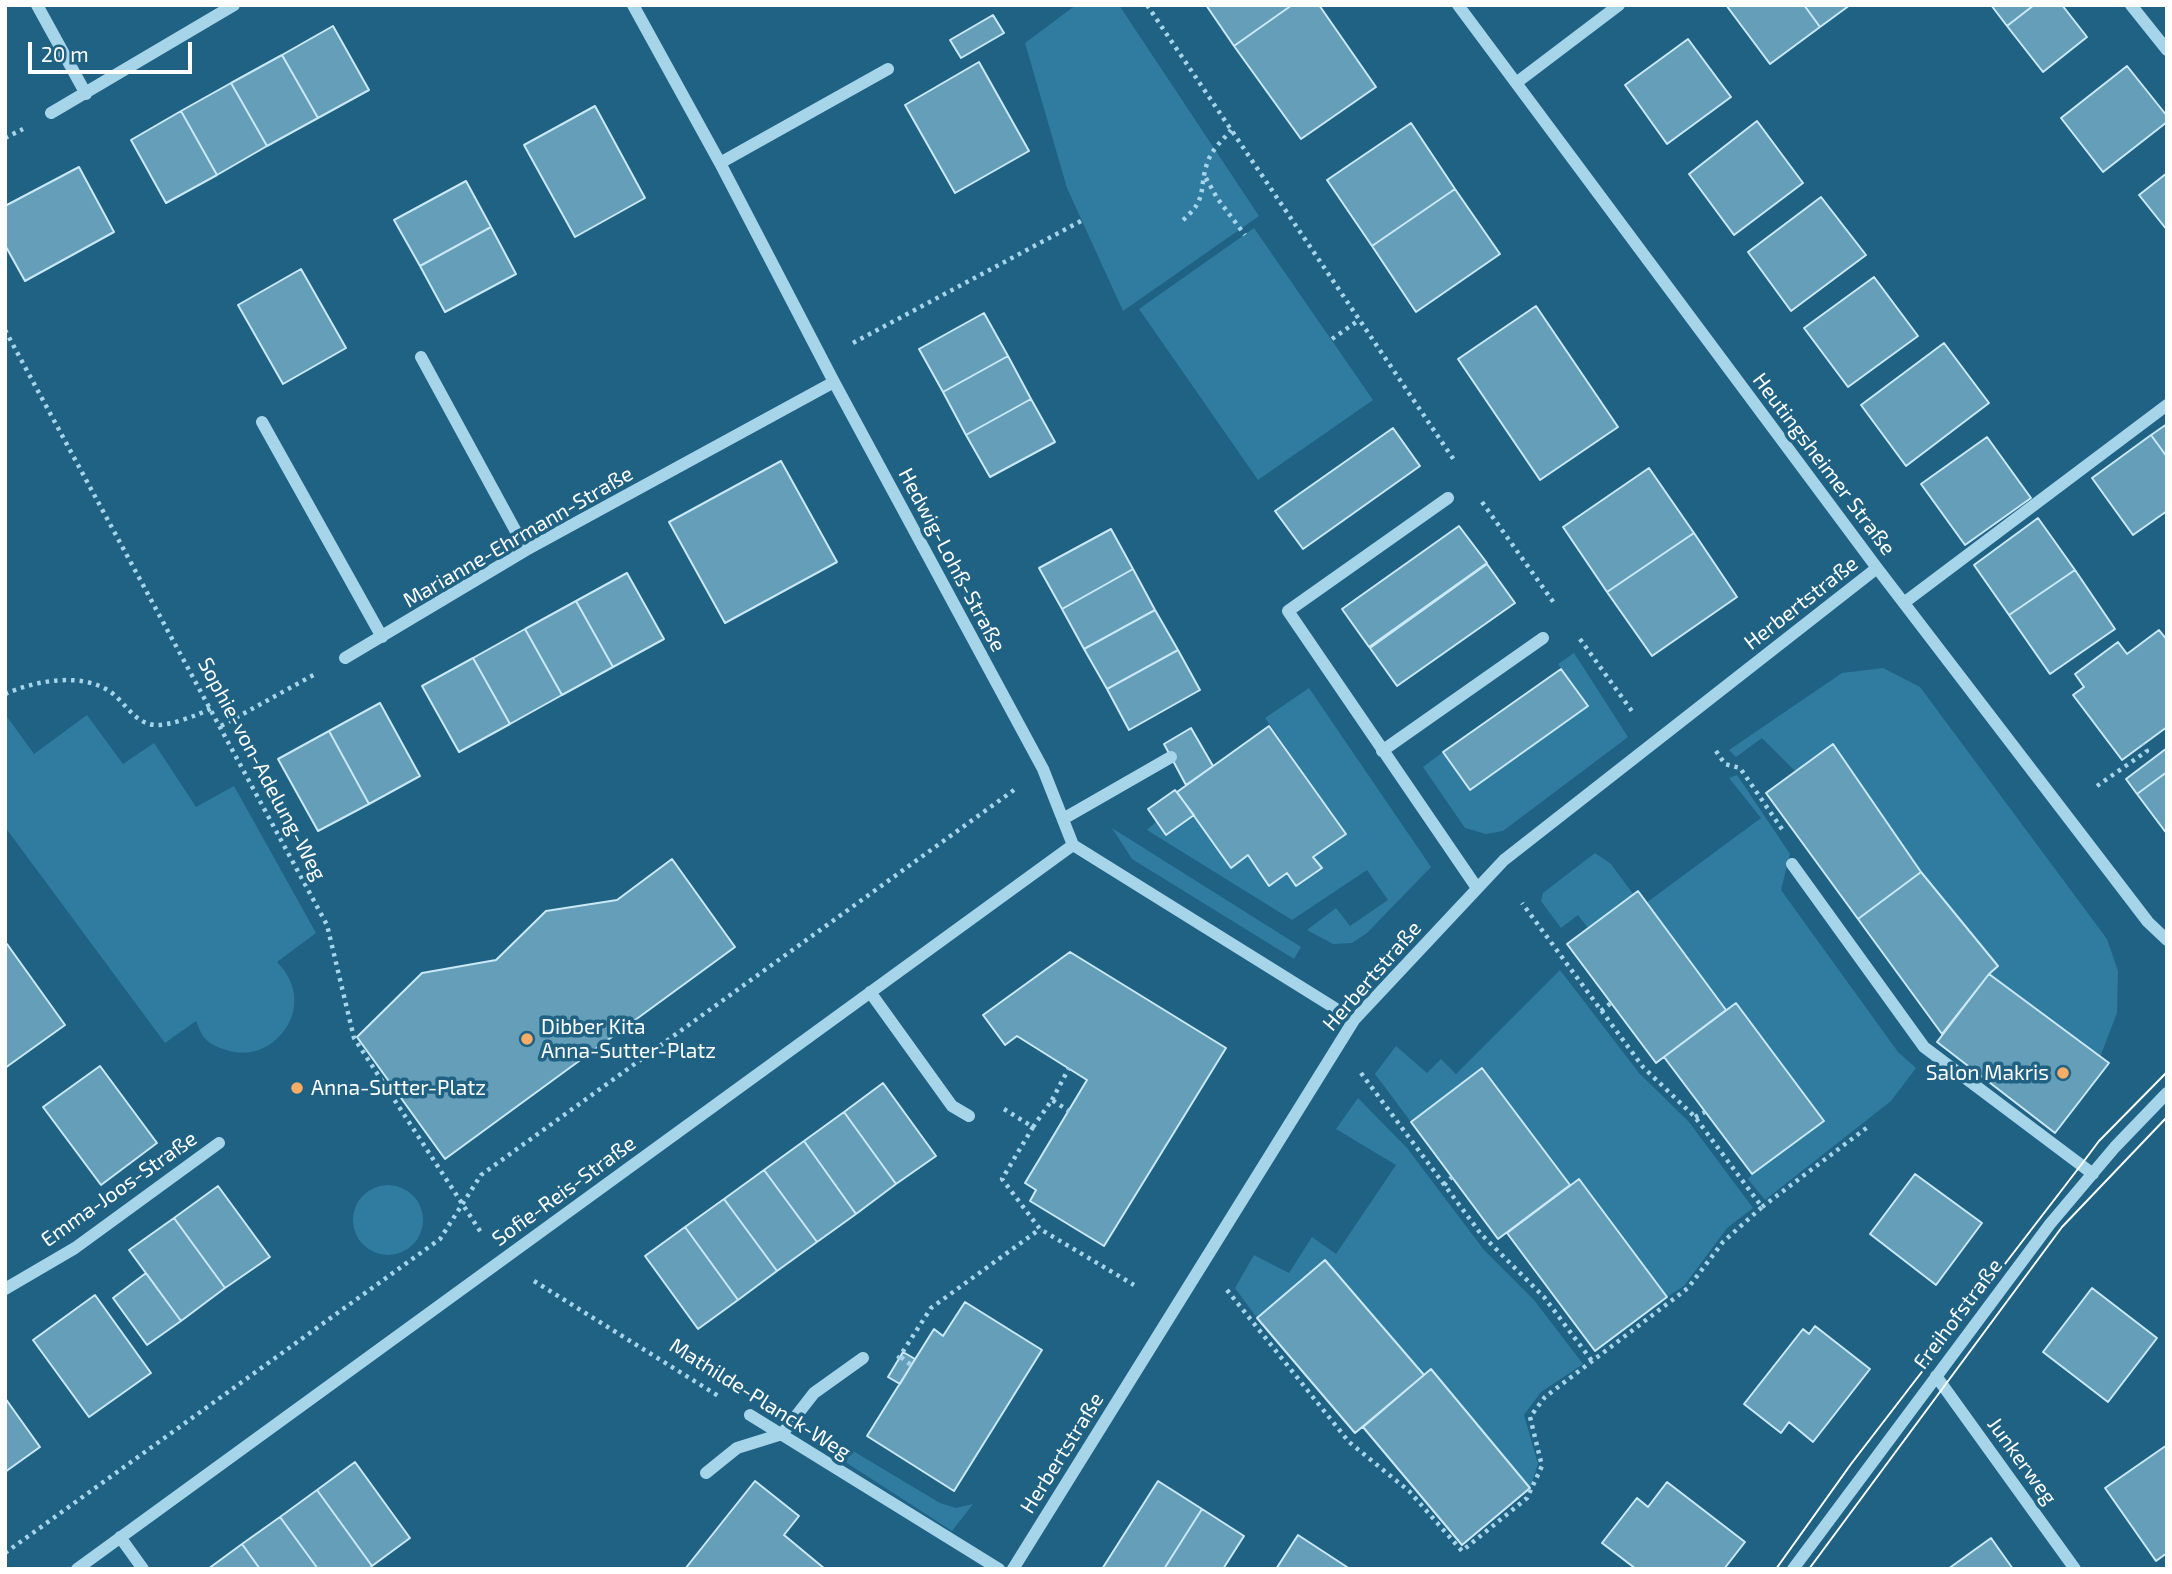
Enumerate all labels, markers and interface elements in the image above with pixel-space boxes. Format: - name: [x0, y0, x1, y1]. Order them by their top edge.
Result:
- scale bar: [32, 28, 196, 72]
- text: 20 m: [41, 41, 89, 66]
- street label: Heutingsheimer Straße: [1747, 368, 1901, 560]
- street label: Marianne-Ehrmann-Straße: [399, 461, 637, 613]
- street label: Hedwig-Lohß-Straße: [893, 464, 1011, 656]
- street label: Herbertstraße: [1739, 551, 1863, 655]
- street label: Sophie-von-Adelung-Weg: [192, 653, 332, 885]
- street label: Herbertstraße: [1317, 916, 1427, 1036]
- place label: Dibber Kita Anna-Sutter-Platz: [541, 1014, 716, 1064]
- marker: Dibber Kita Anna-Sutter-Platz: [519, 1031, 535, 1047]
- place label: Salon Makris: [1926, 1060, 2049, 1086]
- marker: Salon Makris: [2055, 1065, 2071, 1081]
- place label: Anna-Sutter-Platz: [311, 1075, 486, 1101]
- marker: Anna-Sutter-Platz: [289, 1080, 305, 1096]
- street label: Emma-Joos-Straße: [36, 1126, 202, 1252]
- street label: Sofie-Reis-Straße: [487, 1130, 641, 1252]
- street label: Freihofstraße: [1908, 1254, 2008, 1374]
- street label: Mathilde-Planck-Weg: [665, 1333, 855, 1465]
- street label: Herbertstraße: [1015, 1388, 1109, 1518]
- street label: Junkerweg: [1982, 1412, 2062, 1510]

